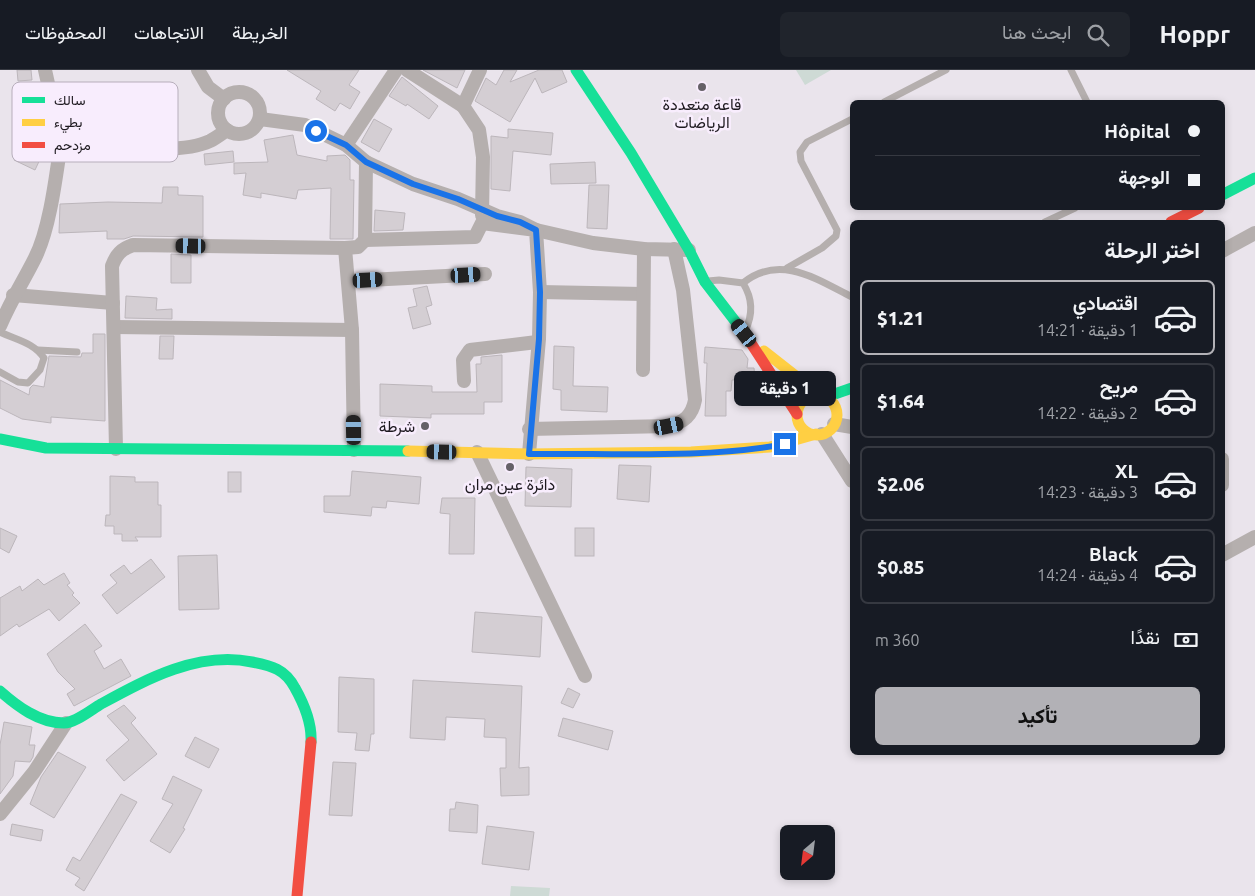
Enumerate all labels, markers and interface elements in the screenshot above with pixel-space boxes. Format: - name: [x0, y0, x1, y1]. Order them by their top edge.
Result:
- search box: [780, 12, 1130, 57]
- text: ابحث هنا: [1002, 21, 1072, 43]
- icon: search: [1084, 21, 1112, 49]
- text: Hoppr: [1160, 21, 1230, 48]
- text: المحفوظات: [25, 22, 106, 42]
- text: الاتجاهات: [134, 22, 204, 42]
- text: الخريطة: [232, 22, 288, 42]
- marker: قاعة متعددة الرياضات: [696, 81, 708, 93]
- legend: [12, 82, 178, 162]
- text: سالك: [54, 92, 85, 108]
- place label: قاعة متعددة الرياضات: [663, 95, 741, 133]
- text: بطيء: [54, 114, 82, 134]
- route start: [305, 120, 327, 142]
- text: Hôpital: [1104, 120, 1170, 142]
- text: مزدحم: [54, 137, 91, 154]
- text: الوجهة: [1118, 166, 1170, 188]
- text: اختر الرحلة: [1105, 237, 1200, 262]
- car: [175, 238, 206, 254]
- car: [450, 267, 481, 283]
- car: [352, 272, 383, 288]
- text: اقتصادي: [1073, 292, 1138, 314]
- icon: car: [1153, 295, 1198, 340]
- text: $1.21: [877, 307, 925, 329]
- car: [728, 317, 759, 349]
- text: 1 دقيقة · 14:21: [1037, 321, 1138, 339]
- callout: 1 دقيقة: [734, 372, 836, 406]
- text: مريح: [1100, 375, 1138, 397]
- icon: car: [1153, 378, 1198, 423]
- text: 1 دقيقة: [760, 379, 810, 397]
- text: $1.64: [877, 390, 925, 412]
- text: 2 دقيقة · 14:22: [1037, 404, 1138, 422]
- car: [346, 415, 361, 445]
- car: [652, 416, 685, 436]
- place label: شرطة: [379, 417, 415, 437]
- marker: شرطة: [419, 420, 431, 432]
- route end: [774, 433, 796, 455]
- car: [426, 444, 457, 460]
- text: XL: [1115, 460, 1138, 482]
- marker: دائرة عين مران: [504, 461, 516, 473]
- icon: car: [1153, 461, 1198, 506]
- text: $2.06: [877, 473, 925, 495]
- place label: دائرة عين مران: [465, 475, 555, 495]
- text: 3 دقيقة · 14:23: [1037, 483, 1138, 501]
- text: Black: [1089, 543, 1138, 565]
- icon: car: [1153, 544, 1198, 589]
- text: $0.85: [877, 556, 925, 578]
- text: 4 دقيقة · 14:24: [1037, 566, 1138, 584]
- text: نقدًا: [1131, 626, 1160, 648]
- icon: cash: [1172, 626, 1200, 654]
- text: 360 m: [875, 631, 920, 649]
- button: تأكيد: [875, 687, 1200, 745]
- north arrow: [780, 825, 835, 880]
- map controls: [780, 825, 835, 880]

